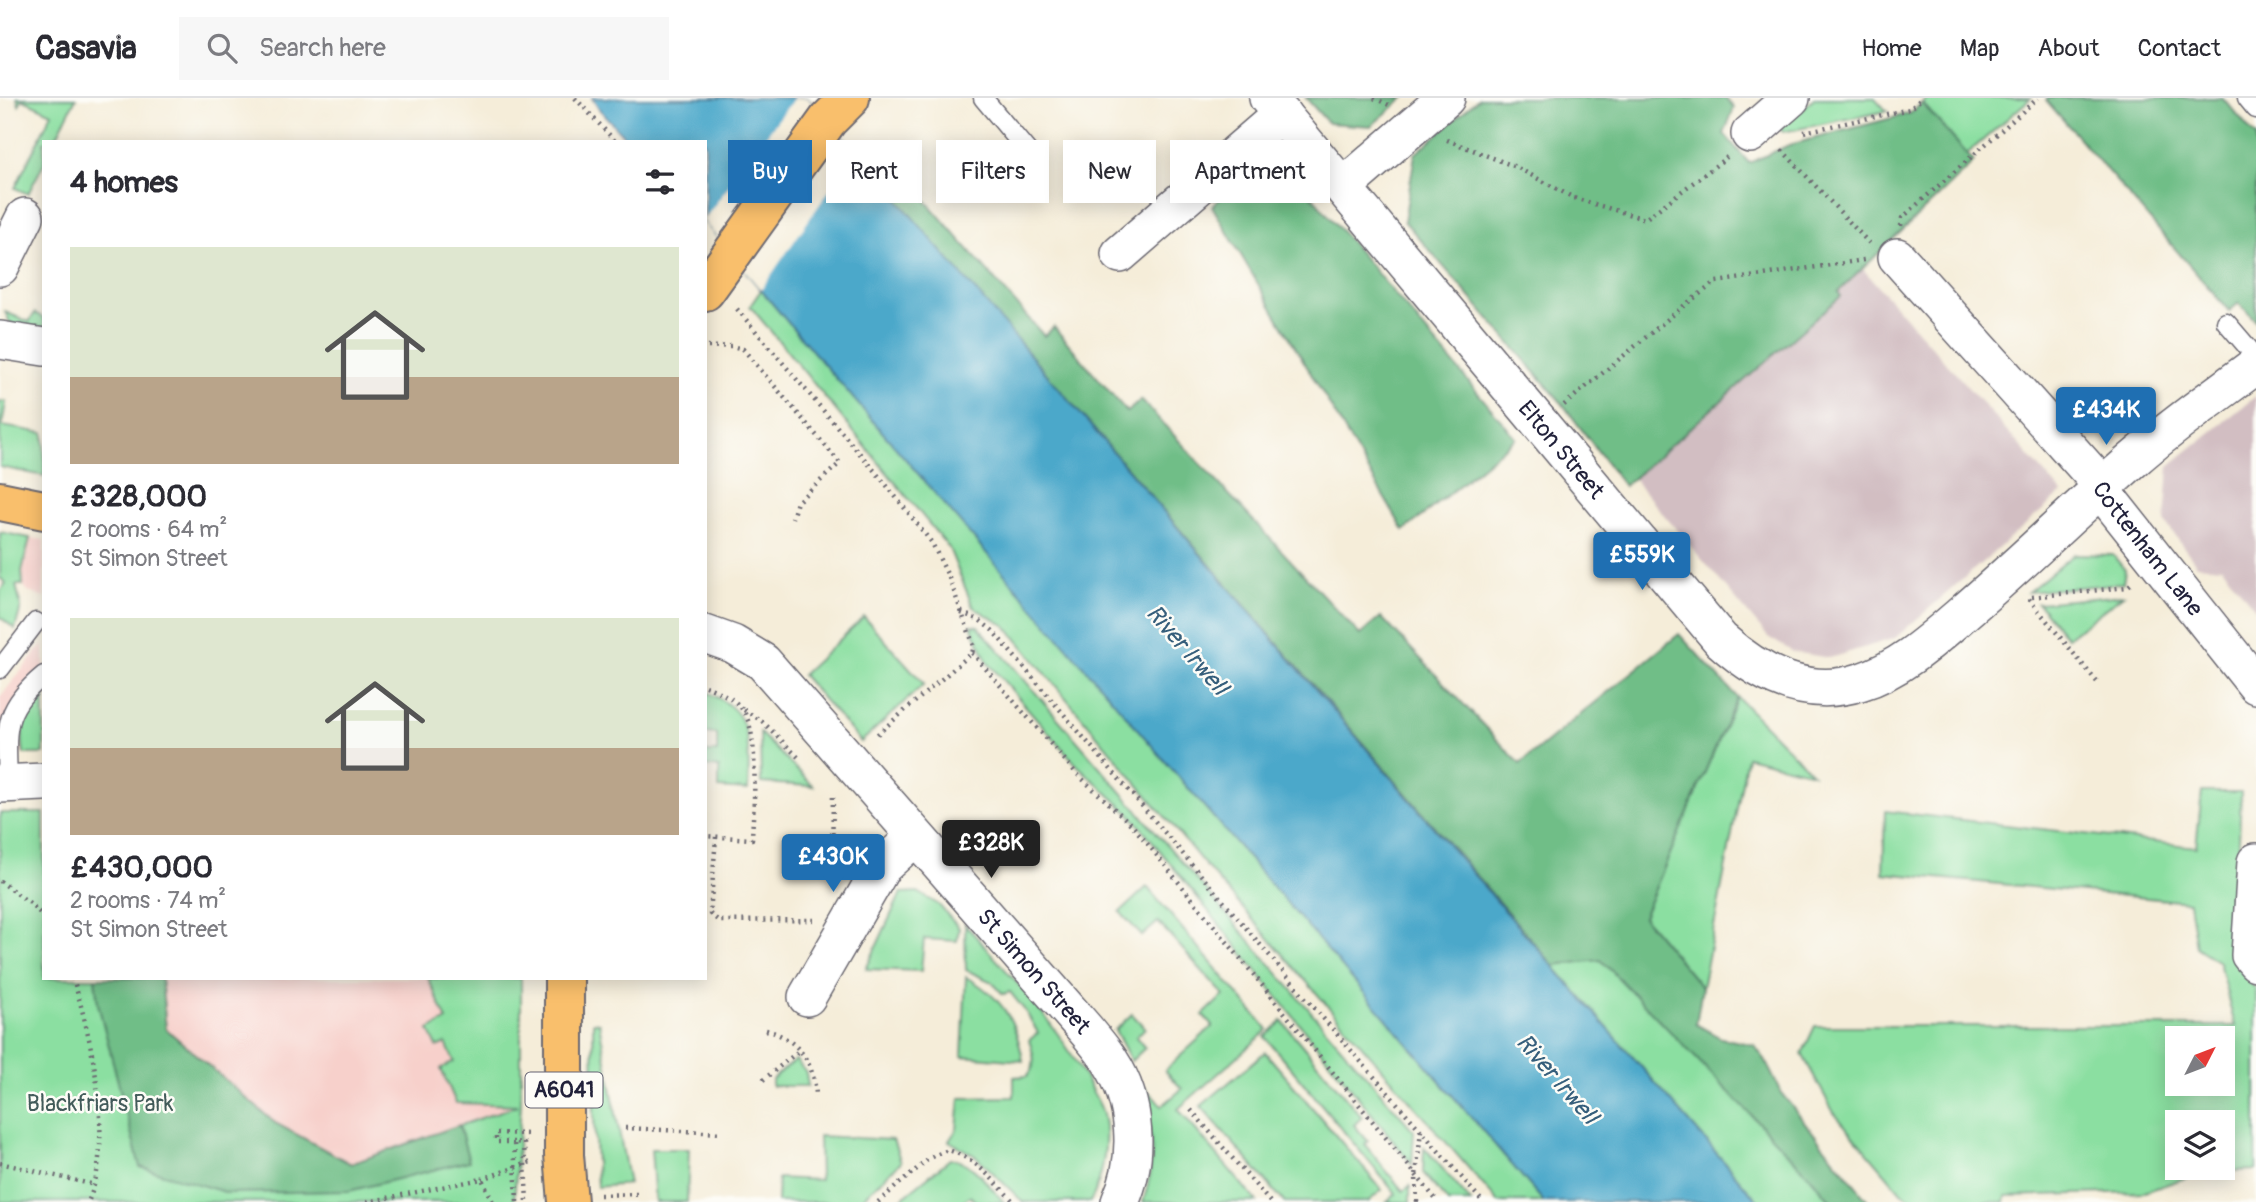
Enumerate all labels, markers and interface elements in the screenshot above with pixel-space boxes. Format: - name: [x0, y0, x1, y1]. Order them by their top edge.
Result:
- search box: [179, 17, 669, 80]
- text: Casavia: [35, 28, 137, 69]
- icon: search: [203, 29, 241, 67]
- text: Search here: [259, 32, 386, 64]
- text: Home: [1861, 34, 1922, 63]
- text: Map: [1960, 34, 2000, 63]
- text: About: [2038, 34, 2100, 63]
- text: Contact: [2138, 34, 2221, 63]
- chip: Buy: [728, 140, 812, 203]
- chip: Rent: [826, 140, 922, 203]
- chip: Filters: [936, 140, 1049, 203]
- chip: New: [1063, 140, 1156, 203]
- chip: Apartment: [1170, 140, 1330, 203]
- icon: filters: [641, 163, 679, 201]
- text: 4 homes: [70, 164, 178, 201]
- icon: home: [312, 292, 438, 418]
- pin: £434K: [2057, 388, 2155, 447]
- street label: Elton Street: [1512, 394, 1612, 505]
- text: £434K: [2072, 395, 2140, 424]
- street label: Cottenham Lane: [2086, 475, 2210, 622]
- text: £328,000: [70, 478, 207, 515]
- text: 2 rooms · 64 m²: [70, 515, 227, 544]
- pin: £559K: [1593, 532, 1691, 592]
- text: £559K: [1609, 540, 1675, 569]
- text: St Simon Street: [70, 544, 228, 573]
- water label: River Irwell: [1140, 599, 1236, 703]
- icon: home: [312, 663, 438, 789]
- pin: £328K: [942, 820, 1040, 880]
- text: £328K: [958, 828, 1024, 857]
- pin: £430K: [784, 834, 882, 894]
- text: £430K: [798, 842, 868, 871]
- text: £430,000: [70, 849, 213, 886]
- text: 2 rooms · 74 m²: [70, 886, 226, 915]
- street label: St Simon Street: [971, 902, 1098, 1040]
- text: St Simon Street: [70, 915, 228, 944]
- north arrow: [2165, 1026, 2235, 1096]
- map controls: [2165, 1026, 2235, 1180]
- water label: River Irwell: [1510, 1028, 1606, 1132]
- road number: A6041: [526, 1072, 602, 1108]
- park label: Blackfriars Park: [27, 1089, 174, 1118]
- button: layers: [2165, 1110, 2235, 1180]

